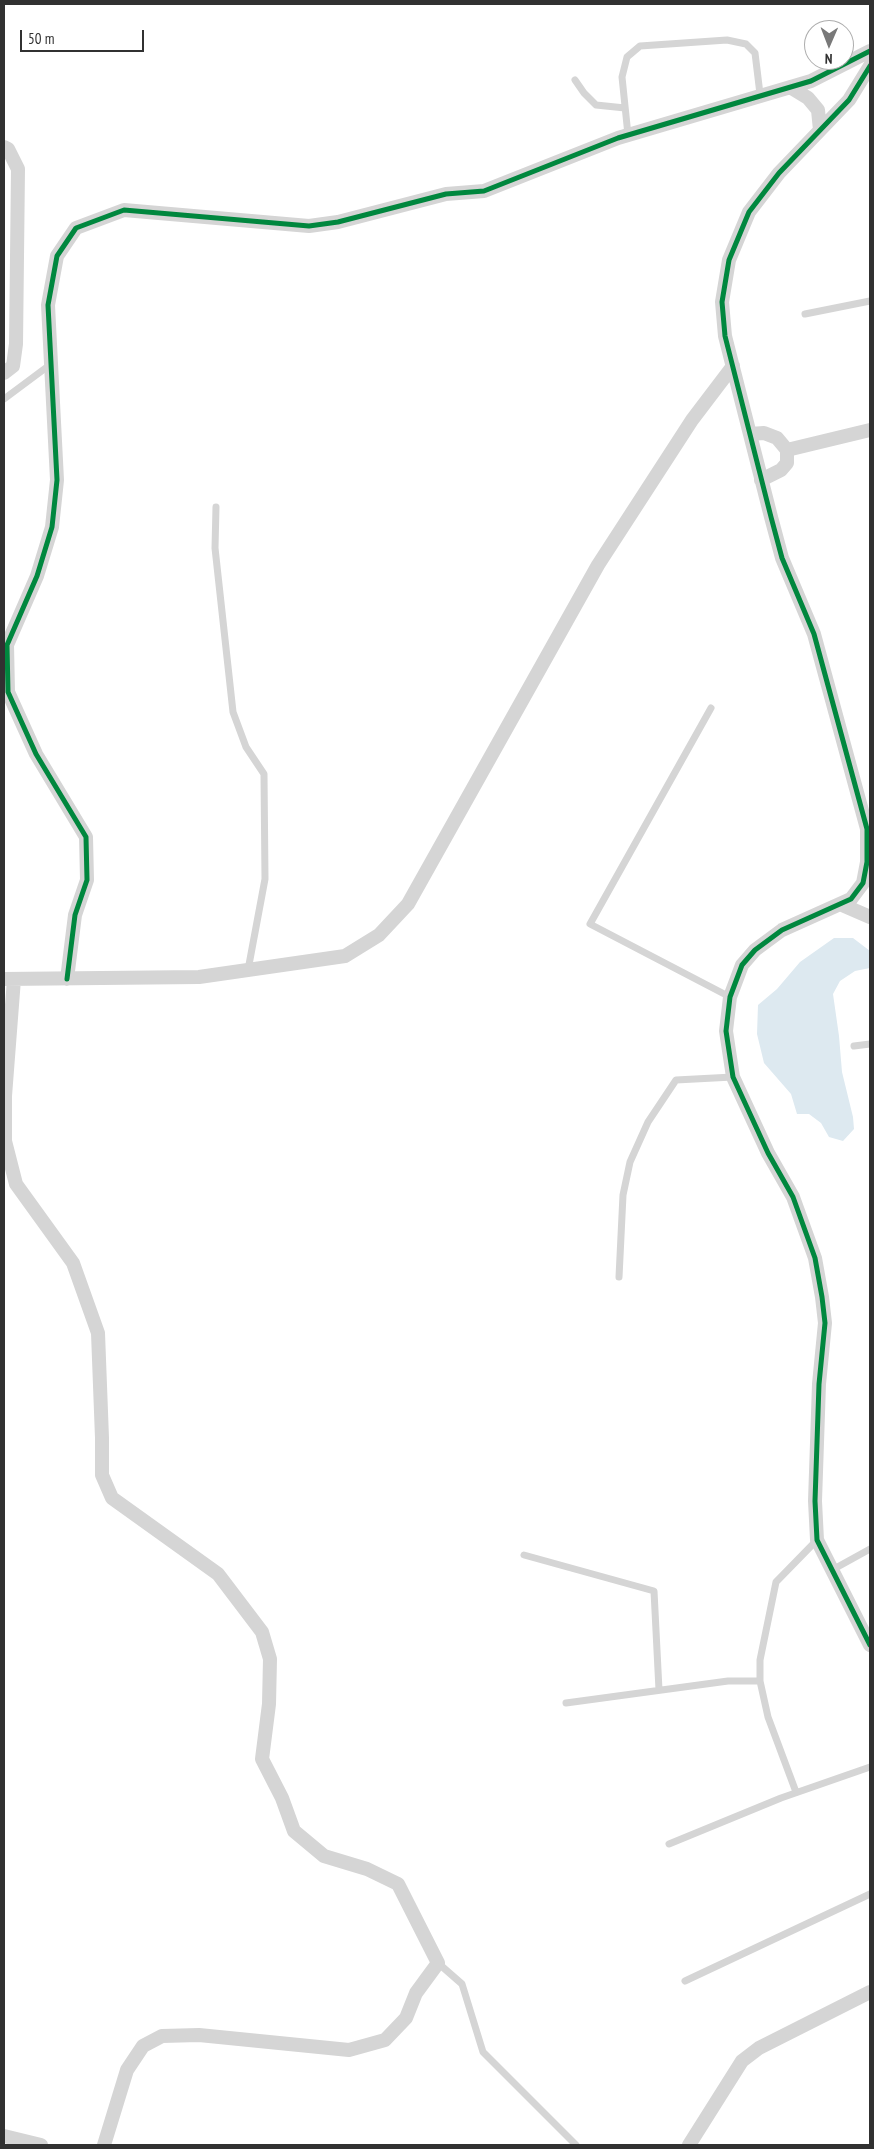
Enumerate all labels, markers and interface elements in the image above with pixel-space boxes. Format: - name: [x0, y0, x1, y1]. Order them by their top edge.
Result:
- scale bar: [22, 20, 146, 52]
- north arrow: [804, 20, 854, 70]
- text: 50 m: [28, 29, 54, 48]
- text: N: [825, 50, 833, 68]

